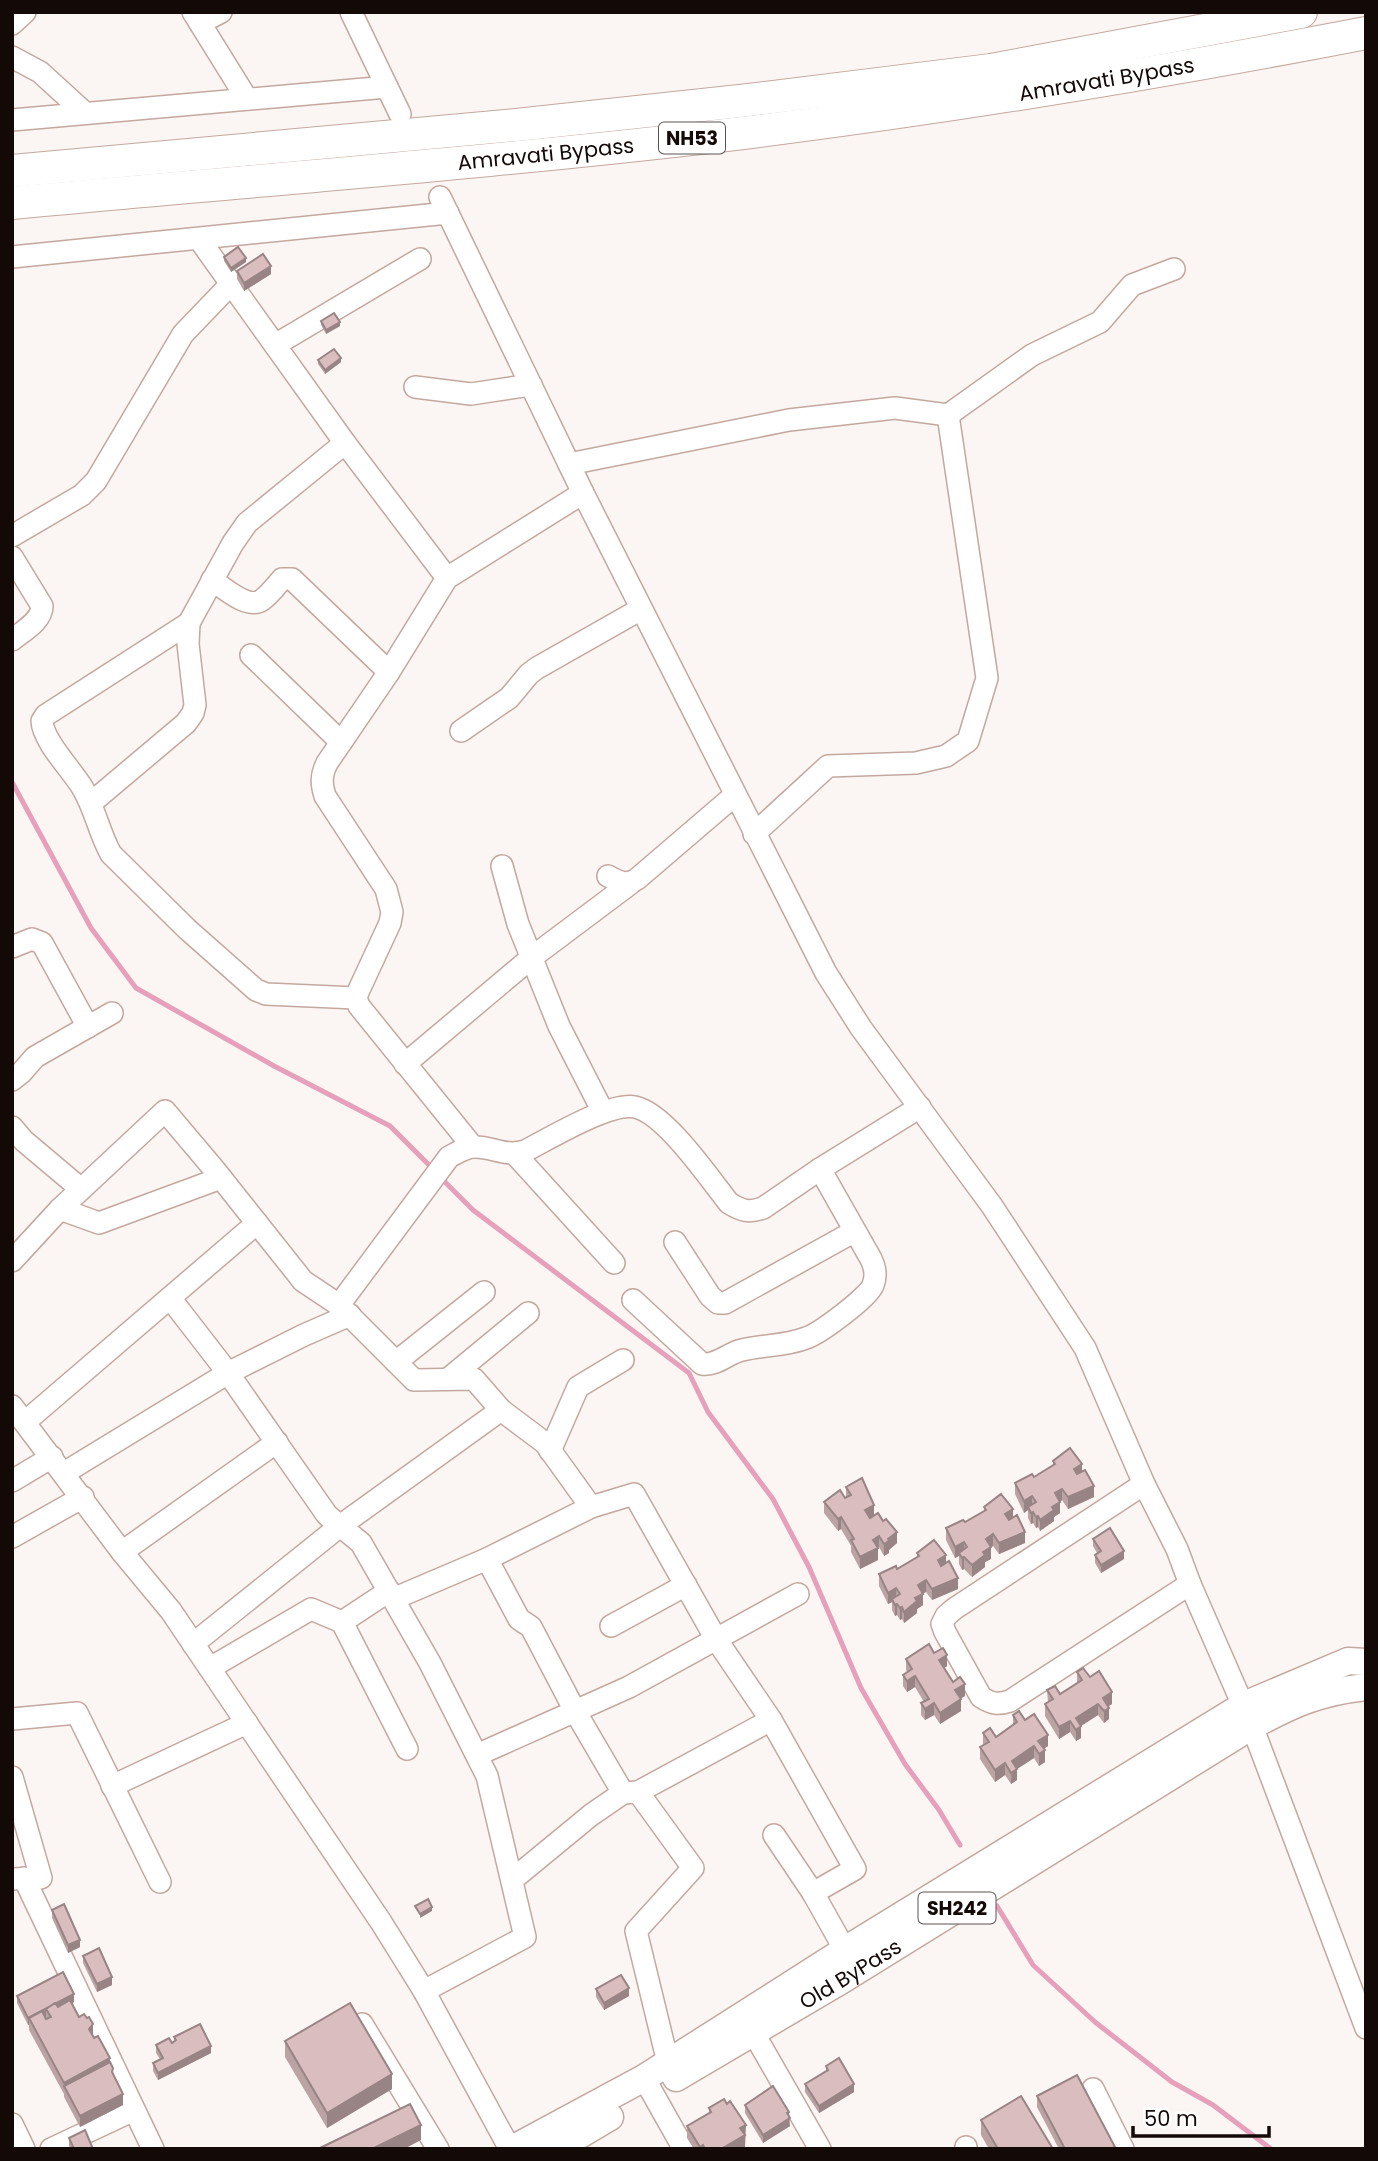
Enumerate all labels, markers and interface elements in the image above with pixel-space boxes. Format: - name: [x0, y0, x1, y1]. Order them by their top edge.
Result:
- street label: Amravati Bypass: [1017, 50, 1197, 108]
- road number: NH53: [659, 122, 725, 154]
- street label: Amravati Bypass: [456, 130, 635, 177]
- road number: SH242: [918, 1892, 996, 1924]
- street label: Old ByPass: [794, 1932, 907, 2016]
- scale bar: [1133, 2094, 1270, 2138]
- text: 50 m: [1144, 2104, 1198, 2133]

